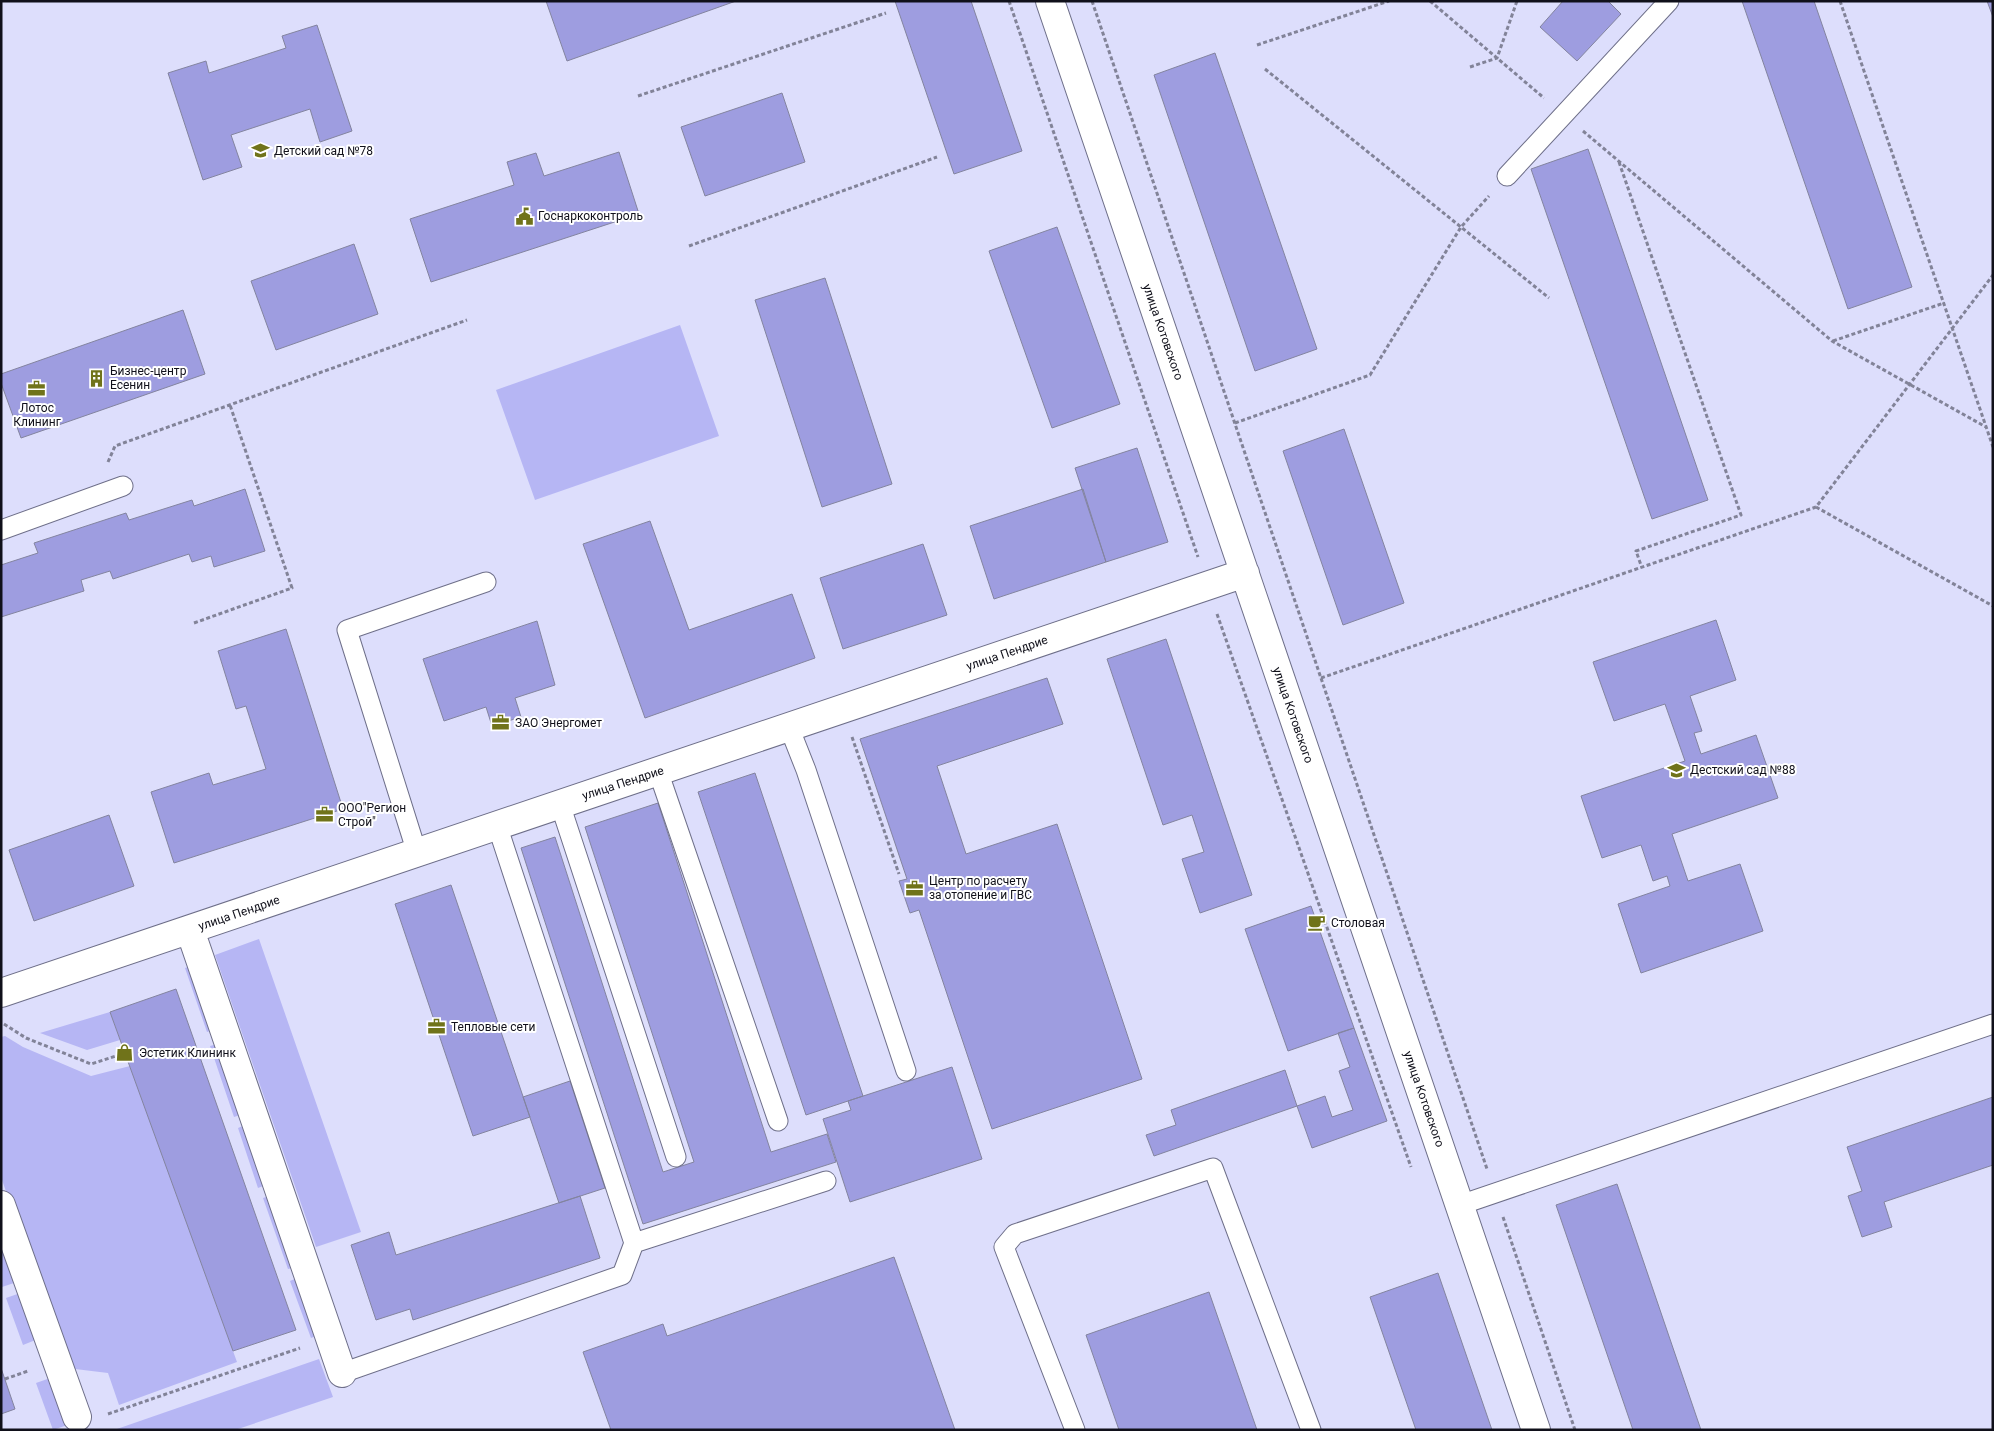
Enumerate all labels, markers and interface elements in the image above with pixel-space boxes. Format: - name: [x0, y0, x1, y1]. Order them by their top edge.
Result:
- school or university icon: Детский сад №78: [250, 141, 270, 161]
- place label: Детский сад №78: [274, 144, 373, 158]
- public building icon: Госнаркоконтроль: [514, 206, 534, 226]
- place label: Госнаркоконтроль: [538, 209, 643, 223]
- street label: улица Котовского: [1140, 282, 1186, 382]
- place label: Бизнес-центр Есенин: [110, 364, 187, 392]
- building icon: Бизнес-центр Есенин: [86, 368, 106, 388]
- office icon: Лотос Клининг: [27, 379, 47, 399]
- place label: Лотос Клининг: [13, 401, 61, 429]
- street label: улица Пендрие: [965, 633, 1049, 673]
- street label: улица Котовского: [1270, 665, 1316, 765]
- office icon: ЗАО Энергомет: [491, 713, 511, 733]
- place label: ЗАО Энергомет: [515, 716, 602, 730]
- school or university icon: Дестский сад №88: [1666, 760, 1686, 780]
- street label: улица Пендрие: [580, 763, 666, 803]
- place label: Дестский сад №88: [1690, 763, 1796, 777]
- place label: ООО"Регион Строй": [338, 801, 406, 829]
- office icon: ООО"Регион Строй": [314, 805, 334, 825]
- place label: Центр по расчету за отопение и ГВС: [929, 874, 1032, 902]
- office icon: Центр по расчету за отопение и ГВС: [905, 878, 925, 898]
- street label: улица Пендрие: [197, 893, 281, 933]
- cafe icon: Столовая: [1307, 913, 1327, 933]
- place label: Столовая: [1331, 916, 1385, 930]
- office icon: Тепловые сети: [427, 1017, 447, 1037]
- place label: Тепловые сети: [451, 1020, 536, 1034]
- shop icon: Эстетик Клининк: [115, 1043, 135, 1063]
- place label: Эстетик Клининк: [139, 1046, 236, 1060]
- street label: улица Котовского: [1401, 1049, 1447, 1149]

